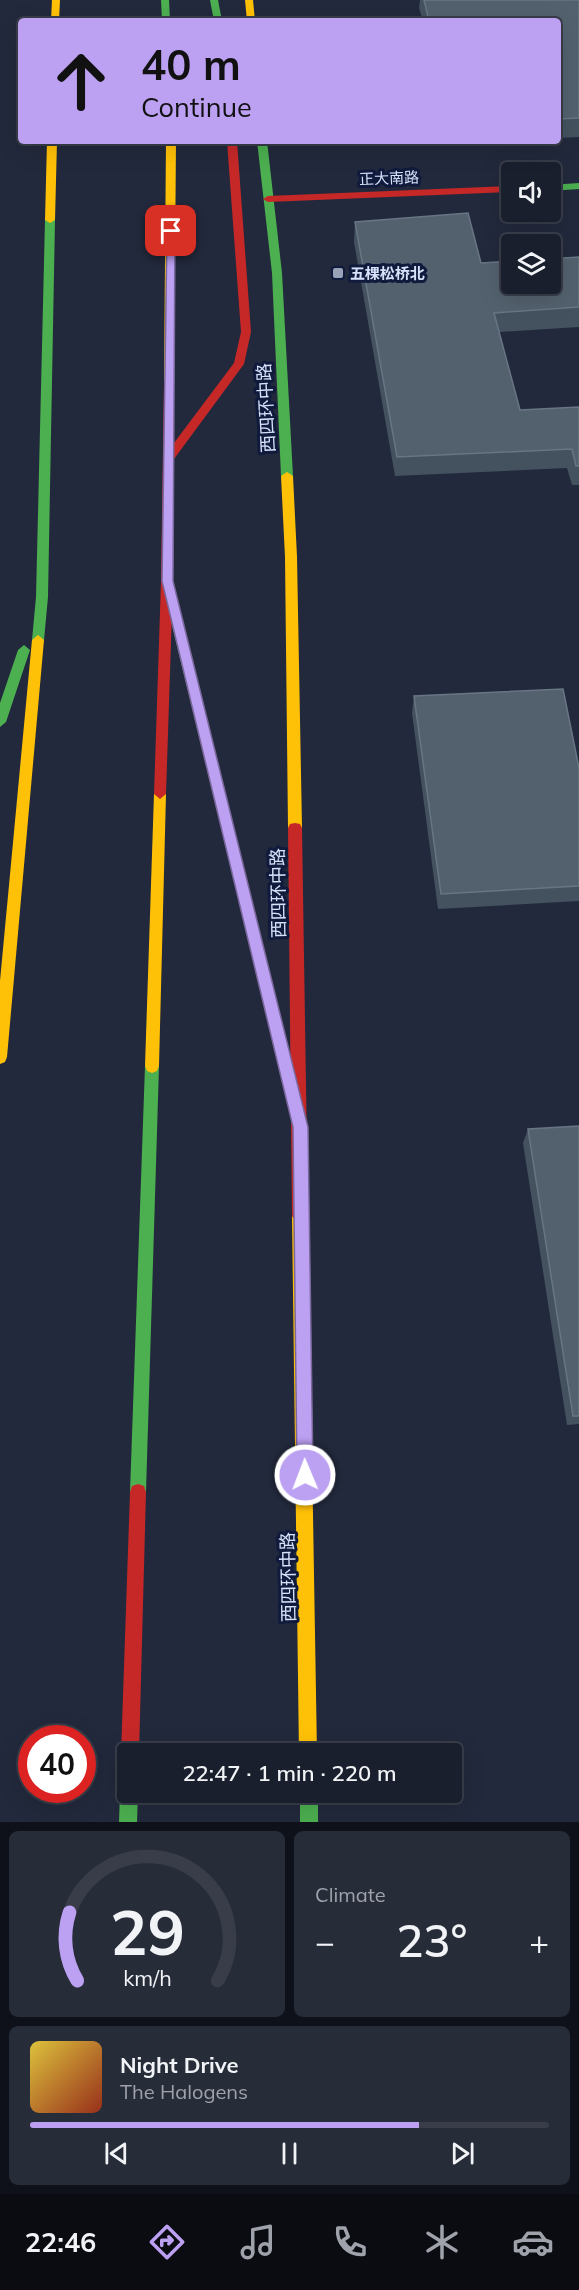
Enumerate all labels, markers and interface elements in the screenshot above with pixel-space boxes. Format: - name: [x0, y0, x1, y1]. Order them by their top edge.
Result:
- text: 40 m: [141, 38, 241, 91]
- icon: ahead: [42, 42, 120, 120]
- text: Continue: [141, 90, 252, 124]
- map controls: [501, 162, 561, 294]
- button: sound: [501, 162, 561, 222]
- street label: 正大南路: [359, 167, 419, 189]
- pin: [145, 205, 196, 256]
- icon: arrive: [154, 214, 187, 247]
- button: layers: [501, 234, 561, 294]
- place label: 五棵松桥北: [350, 264, 425, 283]
- marker: 五棵松桥北: [331, 266, 345, 280]
- street label: 西四环中路: [252, 362, 280, 454]
- street label: 西四环中路: [266, 848, 290, 938]
- position arrow: [273, 1443, 337, 1507]
- street label: 西四环中路: [276, 1532, 300, 1622]
- speed limit sign: 40: [18, 1725, 96, 1803]
- text: 22:47 · 1 min · 220 m: [182, 1759, 397, 1787]
- text: Climate: [315, 1882, 386, 1907]
- text: 29: [110, 1892, 184, 1971]
- text: 23°: [397, 1912, 467, 1968]
- text: −: [315, 1921, 335, 1962]
- text: +: [529, 1921, 549, 1962]
- text: km/h: [123, 1964, 171, 1991]
- text: Night Drive: [120, 2051, 239, 2079]
- text: The Halogens: [120, 2079, 248, 2104]
- icon: previous: [100, 2137, 133, 2170]
- icon: pause: [273, 2137, 306, 2170]
- icon: next: [446, 2137, 479, 2170]
- icon: directions: [146, 2221, 188, 2263]
- icon: music: [237, 2221, 279, 2263]
- icon: phone: [329, 2221, 371, 2263]
- icon: climate: [421, 2221, 463, 2263]
- icon: car: [512, 2221, 554, 2263]
- text: 22:46: [25, 2225, 96, 2259]

